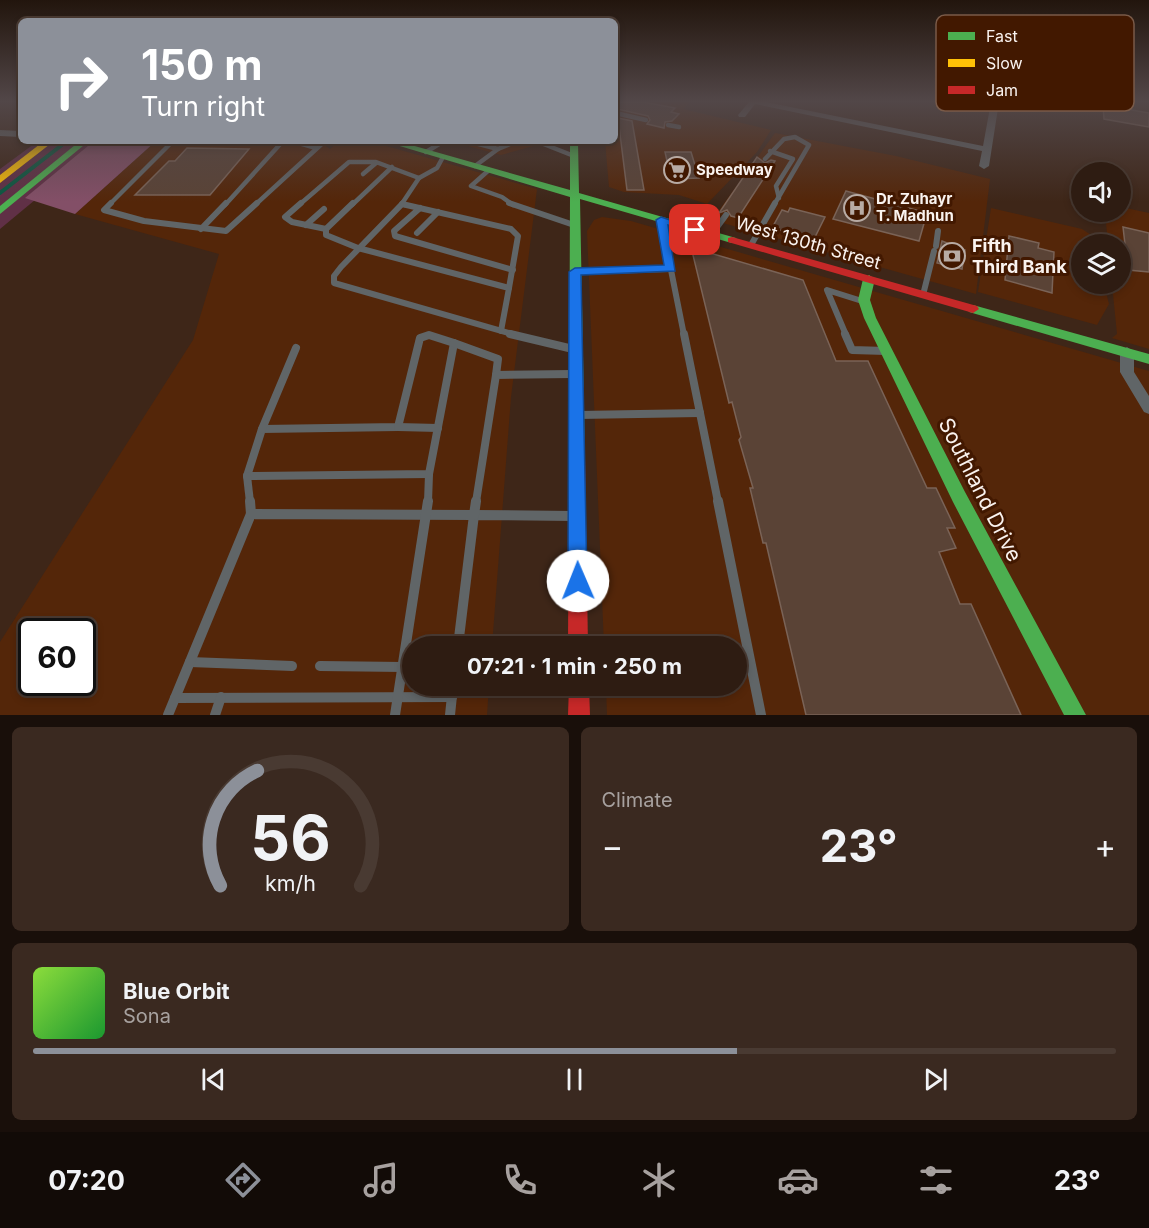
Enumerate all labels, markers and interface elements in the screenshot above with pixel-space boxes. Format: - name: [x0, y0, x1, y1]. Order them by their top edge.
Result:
- legend: [936, 15, 1134, 111]
- text: Fast: [986, 26, 1018, 46]
- text: 150 m: [141, 39, 263, 90]
- icon: right: [42, 42, 120, 120]
- text: Slow: [986, 53, 1023, 73]
- text: Jam: [986, 80, 1018, 100]
- text: Turn right: [141, 90, 265, 123]
- supermarket icon: Speedway: [662, 155, 692, 185]
- place label: Speedway: [696, 160, 773, 179]
- map controls: [1071, 162, 1131, 294]
- button: sound: [1071, 162, 1131, 222]
- place label: Dr. Zuhayr T. Madhun: [876, 189, 954, 225]
- hospital icon: Dr. Zuhayr T. Madhun: [842, 193, 872, 223]
- pin: [669, 204, 720, 255]
- street label: West 130th Street: [733, 212, 883, 273]
- icon: arrive: [678, 213, 711, 246]
- button: layers: [1071, 234, 1131, 294]
- place label: Fifth Third Bank: [972, 235, 1067, 277]
- bank icon: Fifth Third Bank: [937, 241, 967, 271]
- street label: Southland Drive: [933, 414, 1027, 566]
- position arrow: [546, 549, 610, 613]
- speed limit sign: 60: [18, 618, 96, 696]
- text: 07:21 · 1 min · 250 m: [467, 653, 682, 679]
- text: Climate: [602, 788, 673, 812]
- text: 56: [250, 800, 330, 875]
- text: 23°: [820, 818, 898, 873]
- text: −: [602, 826, 623, 866]
- text: +: [1094, 826, 1116, 866]
- text: km/h: [265, 870, 316, 896]
- text: Blue Orbit: [123, 978, 230, 1004]
- text: Sona: [123, 1004, 171, 1028]
- icon: previous: [197, 1063, 230, 1096]
- icon: pause: [558, 1063, 591, 1096]
- icon: next: [919, 1063, 952, 1096]
- icon: directions: [222, 1159, 264, 1201]
- icon: music: [360, 1159, 402, 1201]
- icon: phone: [499, 1159, 541, 1201]
- icon: climate: [638, 1159, 680, 1201]
- icon: car: [777, 1159, 819, 1201]
- icon: filters: [915, 1159, 957, 1201]
- text: 07:20: [48, 1164, 125, 1197]
- text: 23°: [1054, 1164, 1101, 1197]

